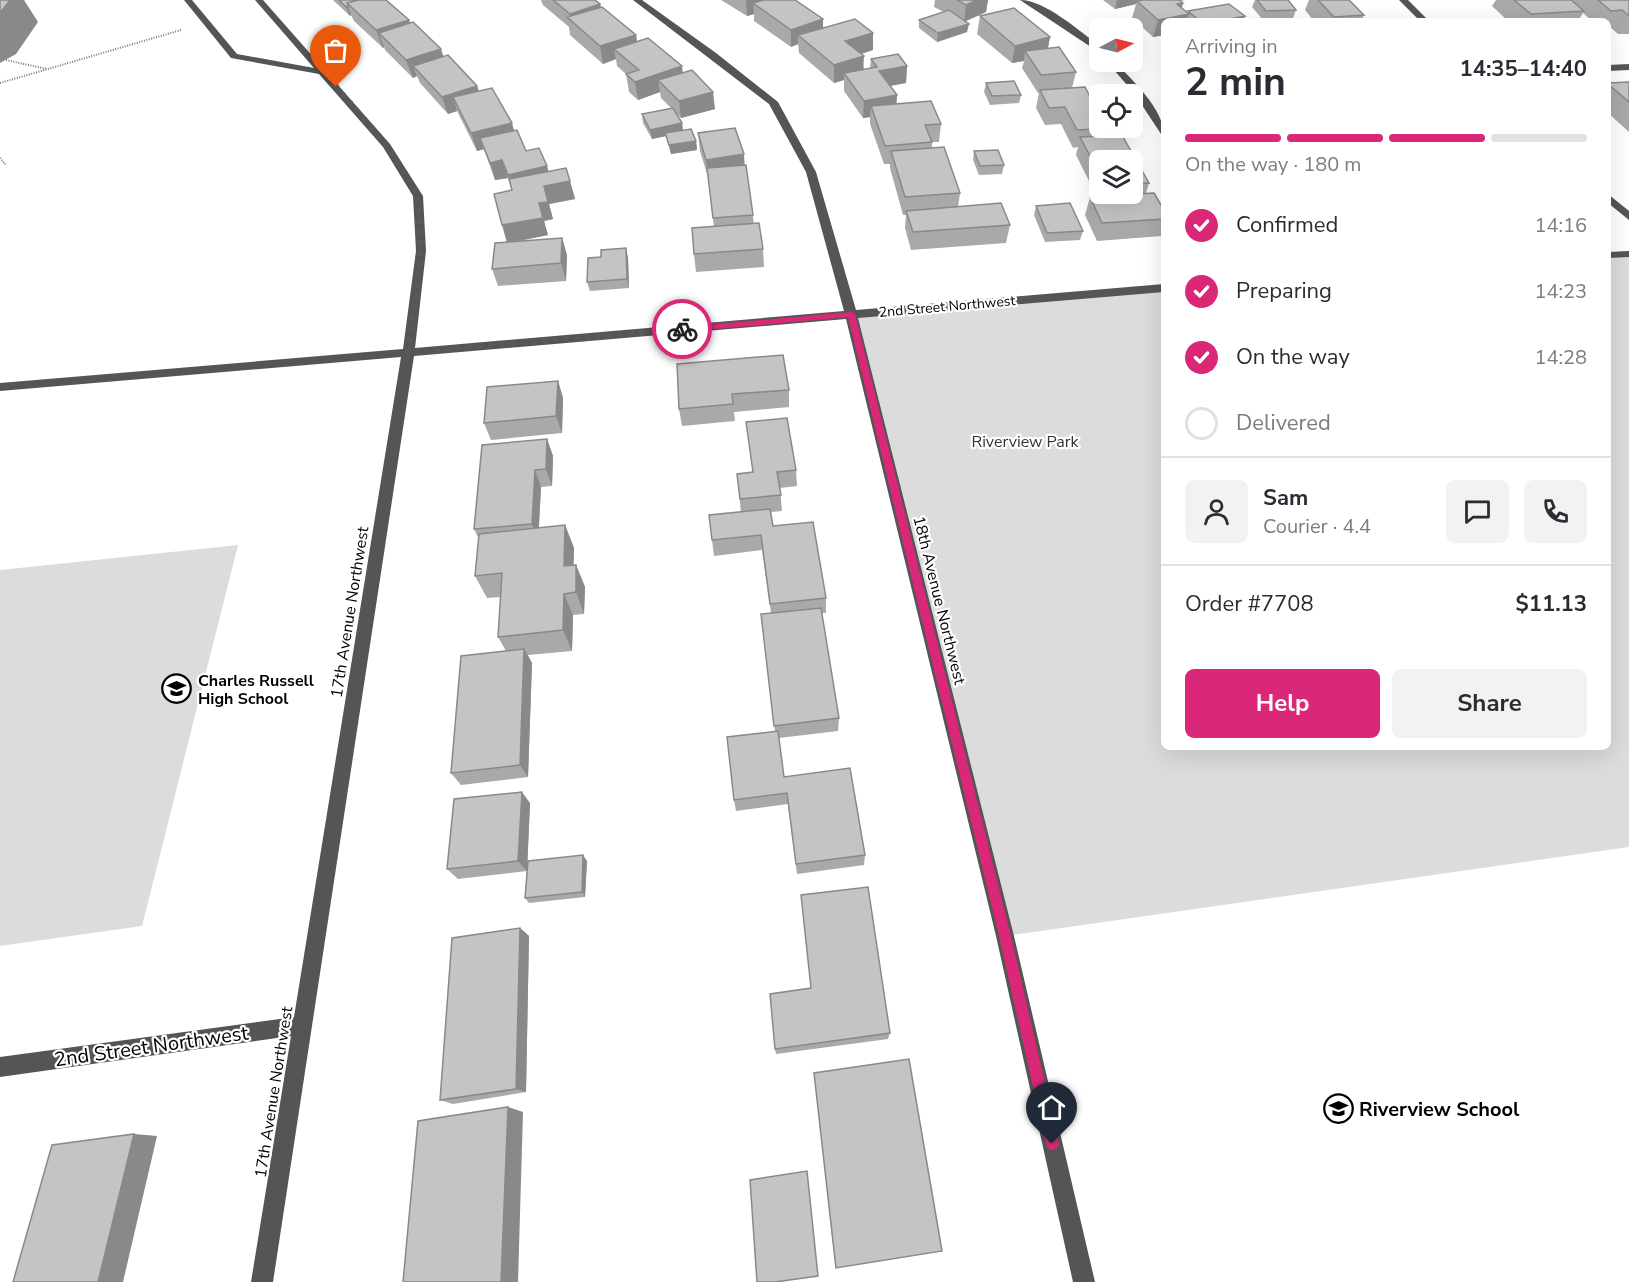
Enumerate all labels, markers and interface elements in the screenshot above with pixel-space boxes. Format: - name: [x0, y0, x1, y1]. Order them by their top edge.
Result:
- north arrow: [1089, 18, 1143, 72]
- map controls: [1089, 18, 1143, 204]
- pin: [310, 25, 361, 87]
- text: Arriving in: [1185, 33, 1278, 60]
- icon: bag: [319, 34, 352, 67]
- text: 14:35–14:40: [1459, 54, 1587, 84]
- text: 2 min: [1185, 56, 1286, 109]
- button: locate: [1089, 84, 1143, 138]
- button: layers: [1089, 150, 1143, 204]
- text: On the way · 180 m: [1185, 151, 1361, 178]
- icon: check: [1185, 209, 1218, 242]
- text: Confirmed: [1236, 210, 1338, 240]
- text: 14:16: [1534, 212, 1587, 239]
- icon: check: [1185, 275, 1218, 308]
- text: Preparing: [1236, 276, 1332, 306]
- text: 14:23: [1534, 278, 1587, 305]
- street label: 2nd Street Northwest: [878, 291, 1016, 322]
- courier: [652, 299, 712, 359]
- icon: bike: [666, 313, 699, 346]
- icon: check: [1185, 341, 1218, 374]
- text: On the way: [1236, 342, 1350, 372]
- text: 14:28: [1534, 344, 1587, 371]
- text: Delivered: [1236, 408, 1331, 438]
- park label: Riverview Park: [971, 431, 1080, 453]
- button: person: [1185, 480, 1248, 543]
- button: chat: [1446, 480, 1509, 543]
- button: phone: [1524, 480, 1587, 543]
- text: Sam: [1263, 483, 1308, 513]
- text: Courier · 4.4: [1263, 513, 1371, 540]
- street label: 18th Avenue Northwest: [907, 514, 971, 687]
- street label: 17th Avenue Northwest: [326, 525, 374, 699]
- text: Order #7708: [1185, 589, 1314, 619]
- text: $11.13: [1516, 589, 1587, 619]
- button: Help: [1185, 669, 1380, 738]
- button: Share: [1392, 669, 1587, 738]
- place label: Charles Russell High School: [198, 670, 314, 710]
- school or university icon: Charles Russell High School: [161, 673, 193, 705]
- street label: 17th Avenue Northwest: [250, 1005, 298, 1179]
- street label: 2nd Street Northwest: [52, 1019, 251, 1073]
- pin: [1026, 1082, 1077, 1144]
- icon: home: [1035, 1091, 1068, 1124]
- school or university icon: Riverview School: [1322, 1093, 1354, 1125]
- place label: Riverview School: [1359, 1096, 1520, 1123]

